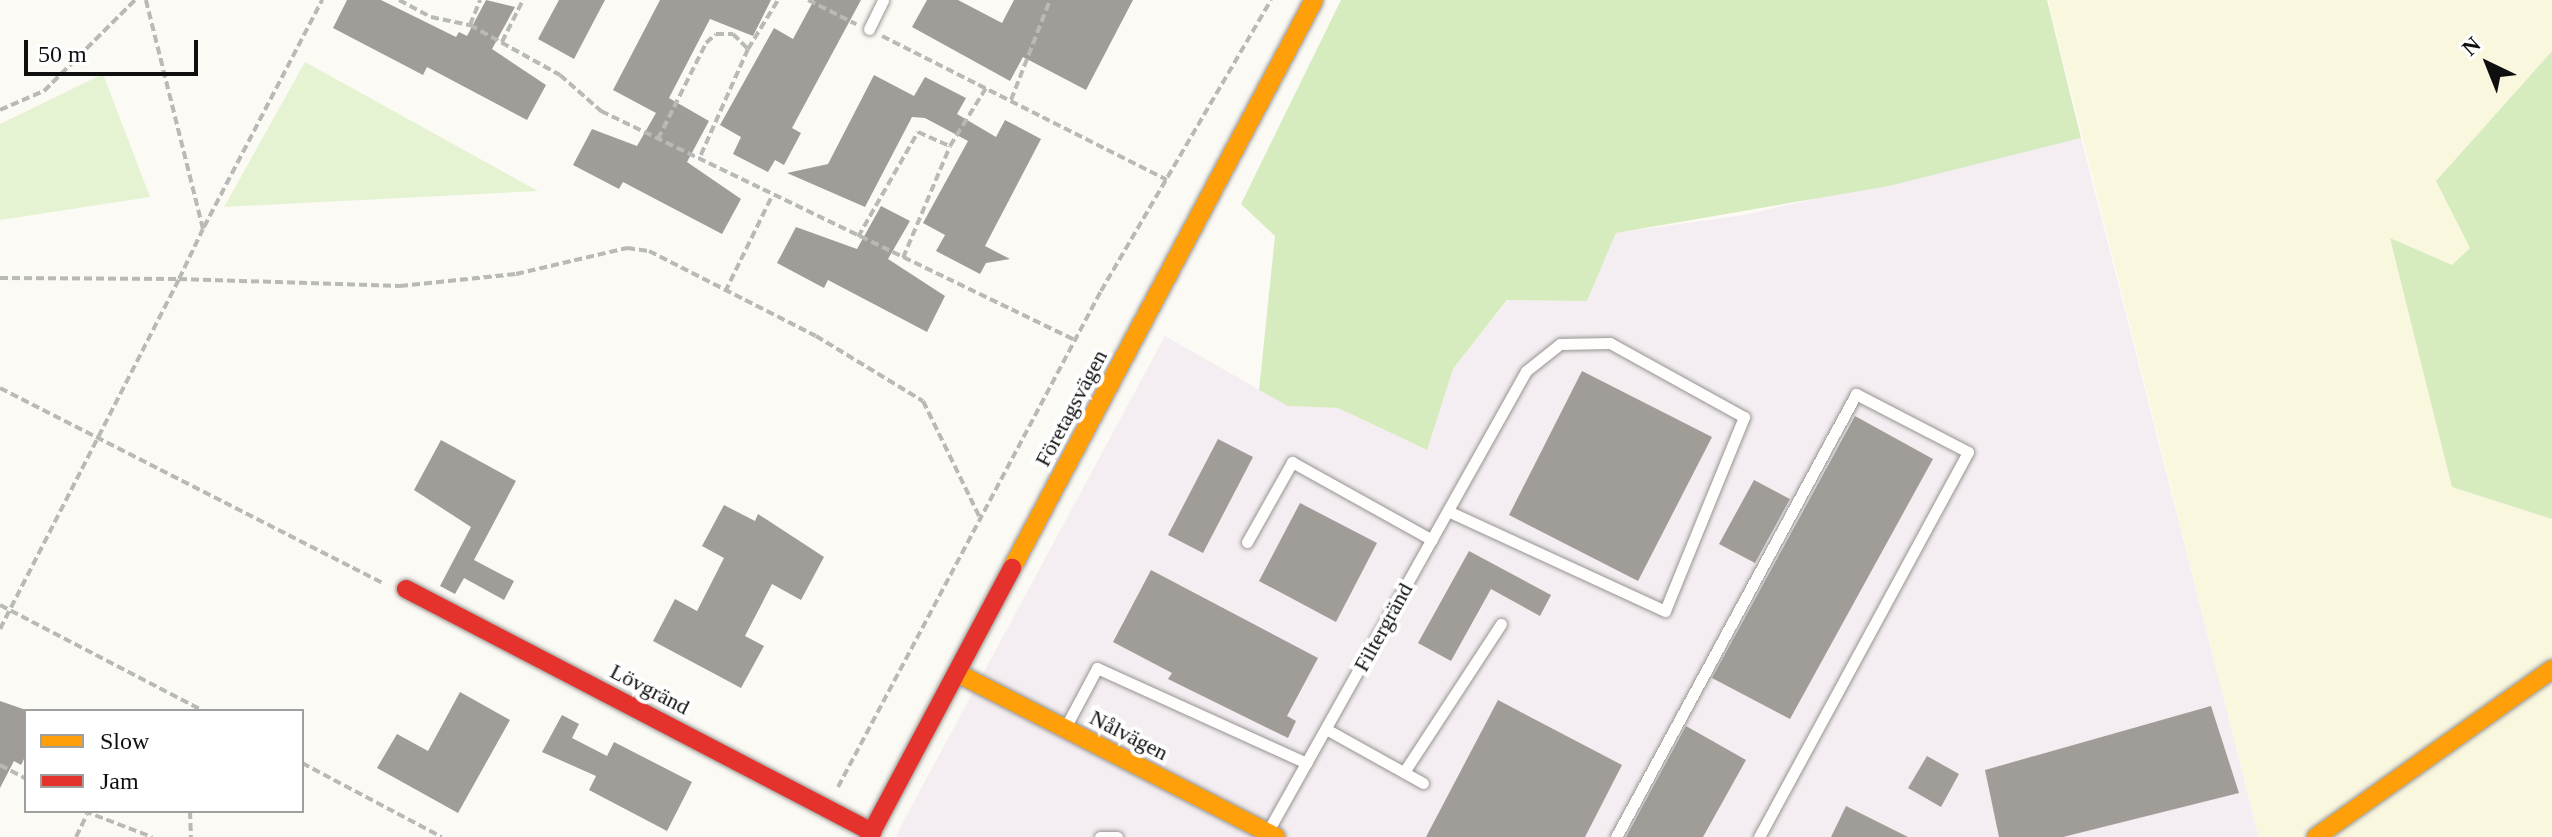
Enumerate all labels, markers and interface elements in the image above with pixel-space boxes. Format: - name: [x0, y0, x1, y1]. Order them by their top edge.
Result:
- scale bar: [28, 24, 202, 74]
- north arrow: [2448, 24, 2528, 104]
- text: N: [2457, 32, 2486, 61]
- text: 50 m: [38, 41, 87, 67]
- street label: Företagsvägen: [1029, 345, 1113, 471]
- street label: Filtergränd: [1348, 578, 1418, 676]
- street label: Lövgränd: [606, 658, 694, 720]
- street label: Nålvägen: [1085, 704, 1173, 766]
- legend: [24, 709, 304, 813]
- text: Slow: [100, 728, 149, 754]
- text: Jam: [100, 768, 139, 794]

